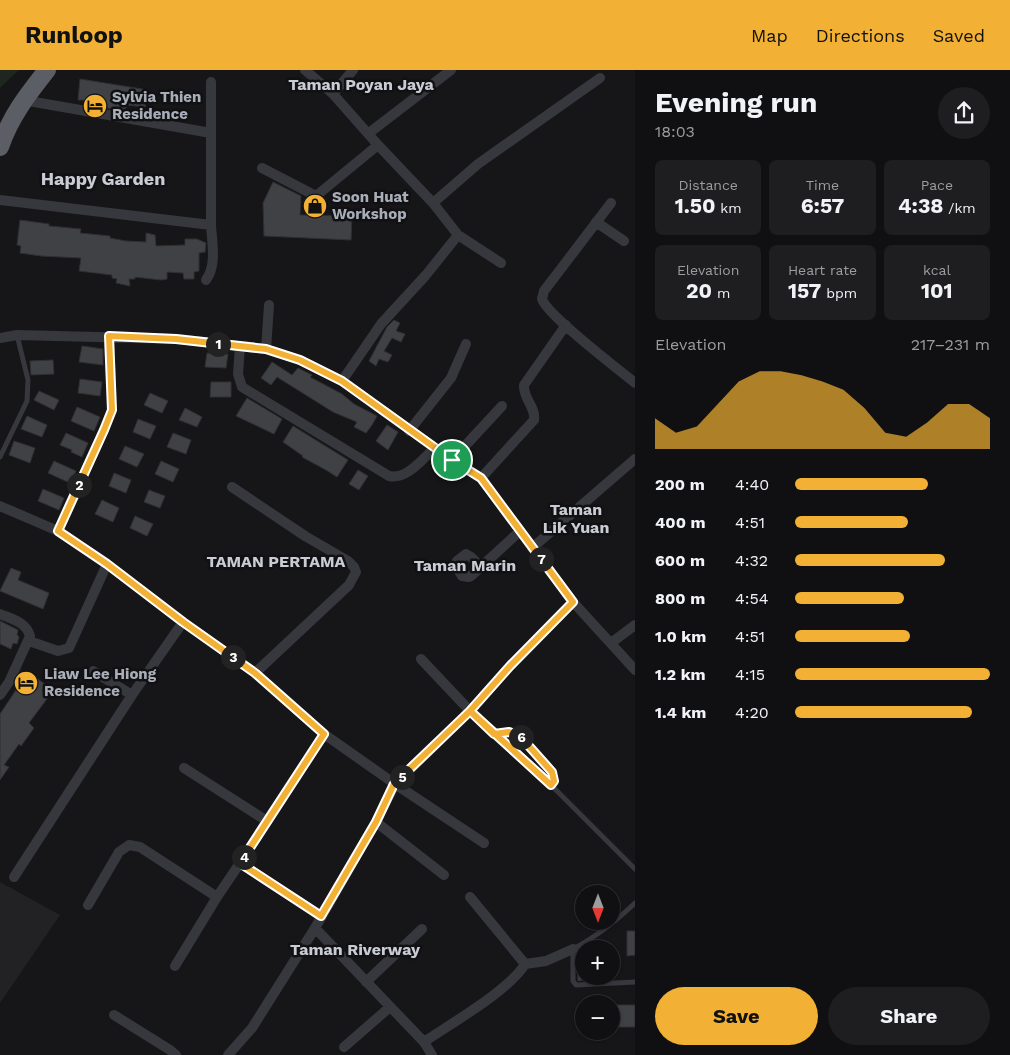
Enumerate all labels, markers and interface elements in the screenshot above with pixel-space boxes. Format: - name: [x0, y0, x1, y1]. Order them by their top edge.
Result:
- text: Runloop: [25, 21, 123, 49]
- text: Map: [751, 25, 788, 46]
- text: Directions: [816, 25, 905, 46]
- text: Saved: [933, 25, 985, 46]
- district label: Taman Poyan Jaya: [288, 75, 435, 94]
- text: Evening run: [655, 86, 817, 119]
- button: share: [938, 87, 990, 139]
- place label: Sylvia Thien Residence: [112, 88, 201, 123]
- hotel icon: Sylvia Thien Residence: [82, 93, 108, 119]
- text: 18:03: [655, 122, 695, 141]
- district label: Happy Garden: [41, 168, 165, 189]
- text: Distance: [678, 177, 738, 193]
- text: Time: [806, 177, 839, 193]
- text: Pace: [921, 177, 953, 193]
- place label: Soon Huat Workshop: [332, 188, 409, 223]
- shop icon: Soon Huat Workshop: [302, 193, 328, 219]
- text: 1.50: [675, 193, 716, 218]
- text: 6:57: [801, 193, 844, 218]
- text: 4:38: [898, 193, 944, 218]
- text: km: [716, 200, 742, 216]
- text: /km: [944, 200, 976, 216]
- text: Elevation: [677, 262, 739, 278]
- text: Heart rate: [788, 262, 857, 278]
- text: kcal: [923, 262, 951, 278]
- text: 20: [686, 278, 712, 303]
- text: 157: [788, 278, 821, 303]
- text: 101: [921, 278, 953, 303]
- text: m: [712, 285, 730, 301]
- text: bpm: [821, 285, 857, 301]
- pin: 1: [206, 332, 230, 356]
- text: Elevation: [655, 335, 726, 354]
- text: 217–231 m: [911, 335, 990, 354]
- text: 1: [215, 336, 222, 352]
- pin: [431, 439, 473, 481]
- icon: arrive: [438, 446, 466, 474]
- pin: 2: [66, 472, 92, 498]
- text: 200 m: [655, 475, 705, 494]
- text: 4:40: [735, 475, 769, 494]
- text: 2: [75, 477, 84, 493]
- district label: Taman Lik Yuan: [543, 500, 609, 537]
- text: 400 m: [655, 513, 706, 532]
- text: 4:51: [735, 513, 765, 532]
- pin: 7: [528, 546, 554, 572]
- text: 7: [537, 551, 546, 567]
- text: 600 m: [655, 551, 705, 570]
- text: 4:32: [735, 551, 768, 570]
- district label: TAMAN PERTAMA: [207, 552, 346, 571]
- district label: Taman Marin: [414, 556, 516, 575]
- text: 800 m: [655, 589, 705, 608]
- text: 4:54: [735, 589, 769, 608]
- text: 1.0 km: [655, 627, 706, 646]
- text: 4:51: [735, 627, 765, 646]
- pin: 3: [220, 644, 246, 670]
- text: 3: [229, 649, 238, 665]
- place label: Liaw Lee Hiong Residence: [44, 665, 157, 700]
- text: 1.2 km: [655, 665, 706, 684]
- text: 4:15: [735, 665, 765, 684]
- hotel icon: Liaw Lee Hiong Residence: [13, 670, 39, 696]
- text: 1.4 km: [655, 703, 706, 722]
- text: 4:20: [735, 703, 769, 722]
- pin: 6: [508, 724, 534, 750]
- text: 6: [517, 729, 526, 745]
- pin: 5: [390, 764, 414, 790]
- text: 5: [398, 769, 407, 785]
- pin: 4: [232, 844, 256, 870]
- text: 4: [240, 849, 249, 865]
- north arrow: [575, 885, 620, 930]
- map controls: [575, 885, 620, 1040]
- district label: Taman Riverway: [290, 940, 421, 959]
- button: +: [575, 940, 620, 985]
- button: Save: [655, 987, 818, 1045]
- button: Share: [828, 987, 990, 1045]
- button: −: [575, 995, 620, 1040]

